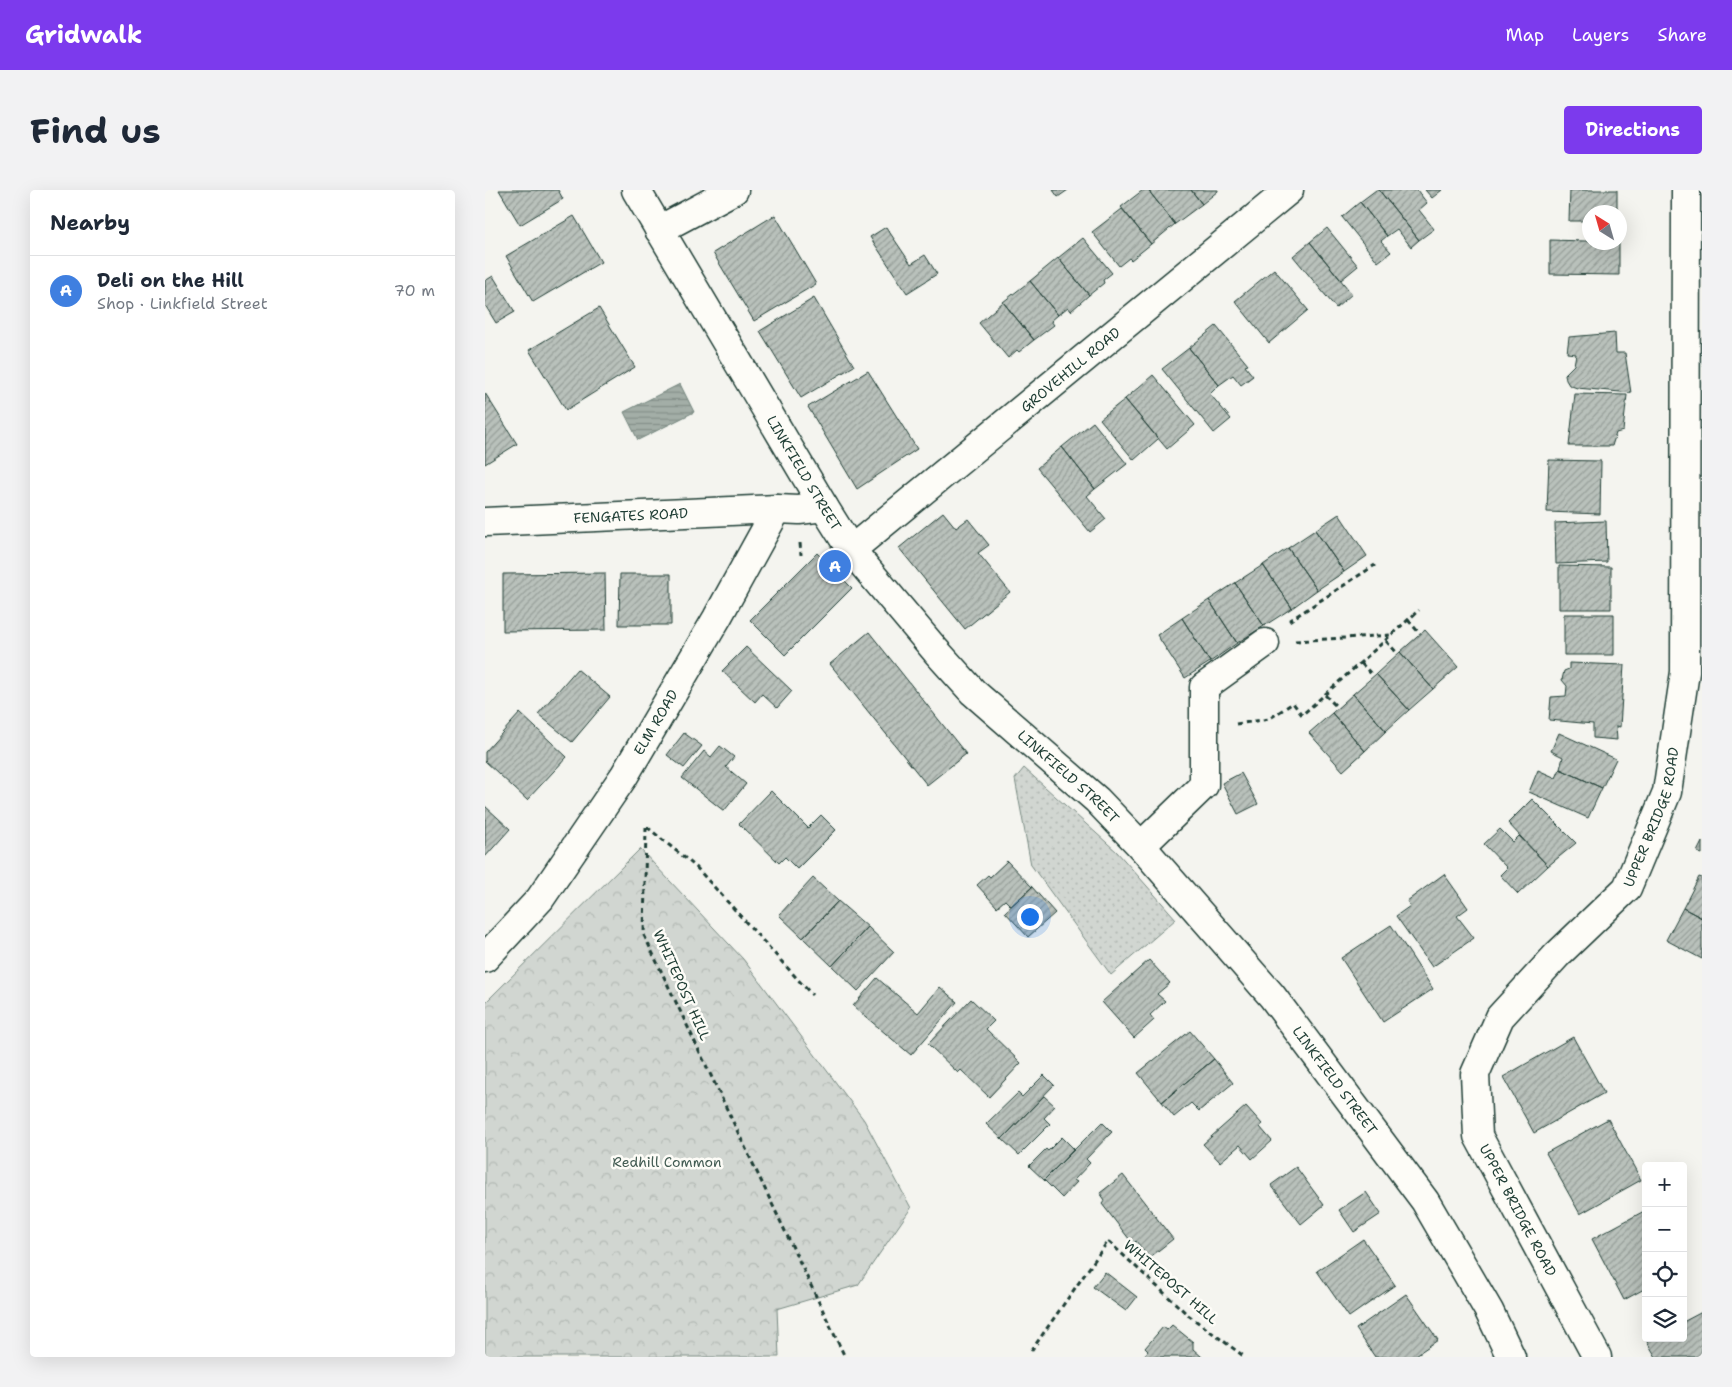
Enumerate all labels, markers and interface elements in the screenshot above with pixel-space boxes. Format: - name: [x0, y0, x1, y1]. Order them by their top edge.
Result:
- text: Gridwalk: [25, 19, 142, 51]
- text: Map: [1506, 23, 1544, 47]
- text: Layers: [1572, 23, 1629, 47]
- text: Share: [1657, 23, 1707, 47]
- button: Directions: [1564, 106, 1702, 154]
- text: Find us: [30, 107, 161, 154]
- north arrow: [1582, 205, 1627, 250]
- text: Nearby: [50, 209, 130, 237]
- text: Deli on the Hill: [97, 268, 244, 293]
- text: A: [60, 280, 72, 301]
- text: 70 m: [394, 280, 435, 301]
- text: Shop · Linkfield Street: [97, 293, 268, 314]
- street label: GROVEHILL ROAD: [1017, 323, 1124, 416]
- street label: LINKFIELD STREET: [763, 412, 846, 534]
- street label: FENGATES ROAD: [573, 504, 689, 527]
- pin: A: [819, 547, 851, 585]
- street label: ELM ROAD: [629, 686, 682, 758]
- street label: LINKFIELD STREET: [1014, 726, 1123, 827]
- street label: UPPER BRIDGE ROAD: [1619, 746, 1683, 890]
- your location: [1017, 904, 1043, 930]
- street label: WHITEPOST HILL: [649, 927, 715, 1043]
- street label: LINKFIELD STREET: [1289, 1022, 1382, 1138]
- street label: UPPER BRIDGE ROAD: [1476, 1141, 1560, 1279]
- park label: Redhill Common: [612, 1153, 722, 1171]
- map controls: [1642, 1162, 1687, 1342]
- button: +: [1642, 1162, 1687, 1207]
- button: −: [1642, 1207, 1687, 1252]
- street label: WHITEPOST HILL: [1120, 1236, 1222, 1328]
- button: locate: [1642, 1252, 1687, 1297]
- button: layers: [1642, 1297, 1687, 1342]

